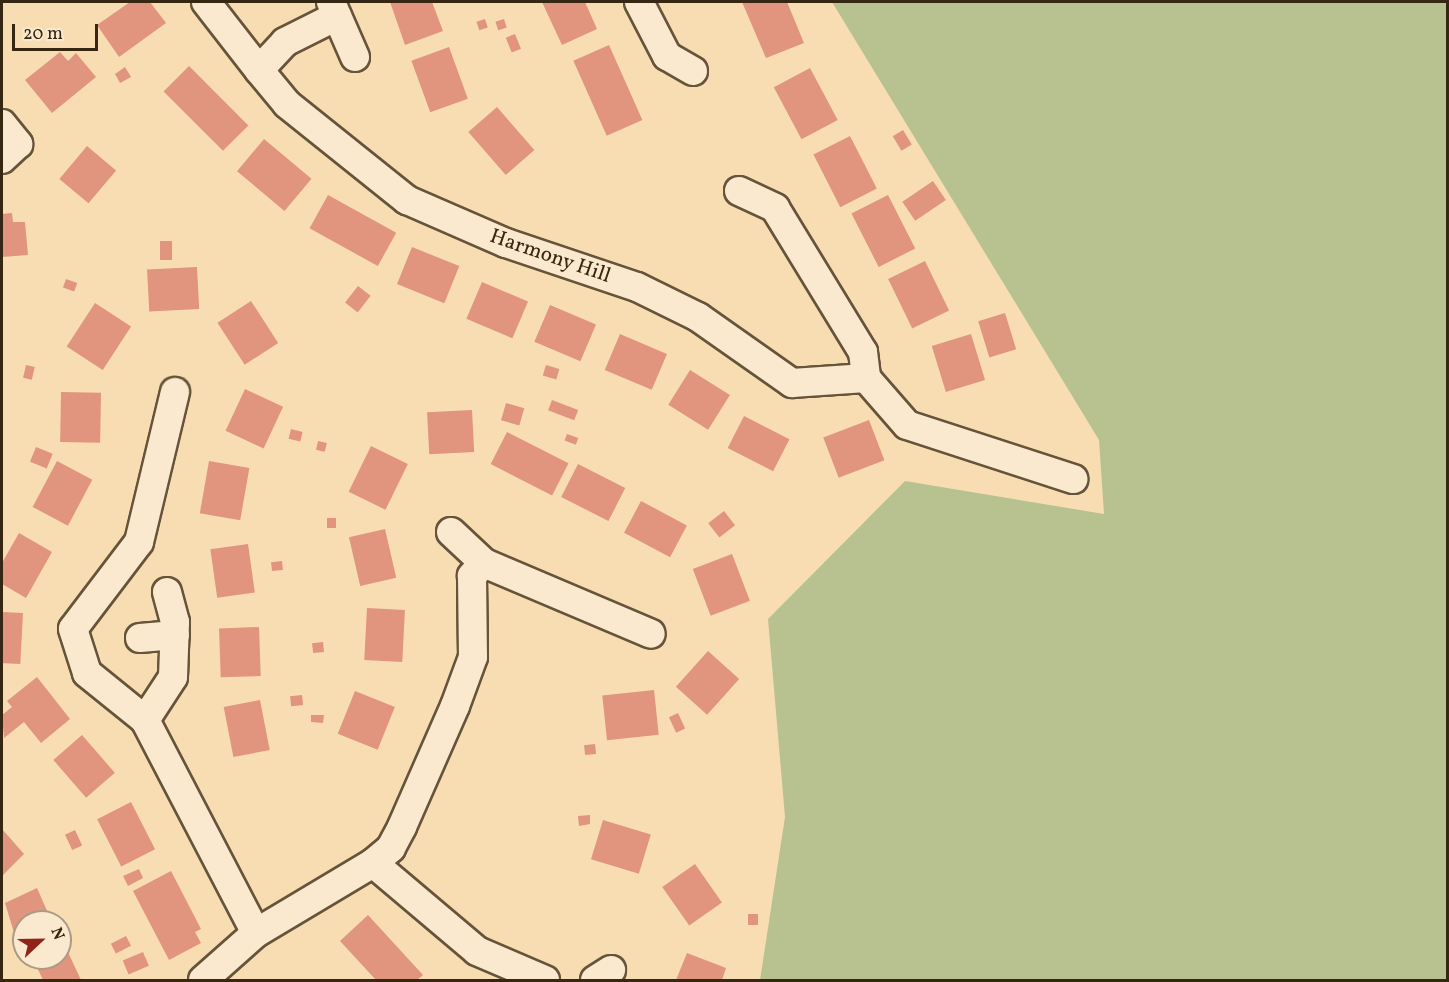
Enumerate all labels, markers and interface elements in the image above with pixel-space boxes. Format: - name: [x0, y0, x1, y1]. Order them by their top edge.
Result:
- scale bar: [15, 12, 100, 50]
- text: 20 m: [23, 22, 63, 47]
- street label: Harmony Hill: [486, 224, 614, 290]
- north arrow: [12, 910, 72, 970]
- text: N: [44, 924, 69, 944]

